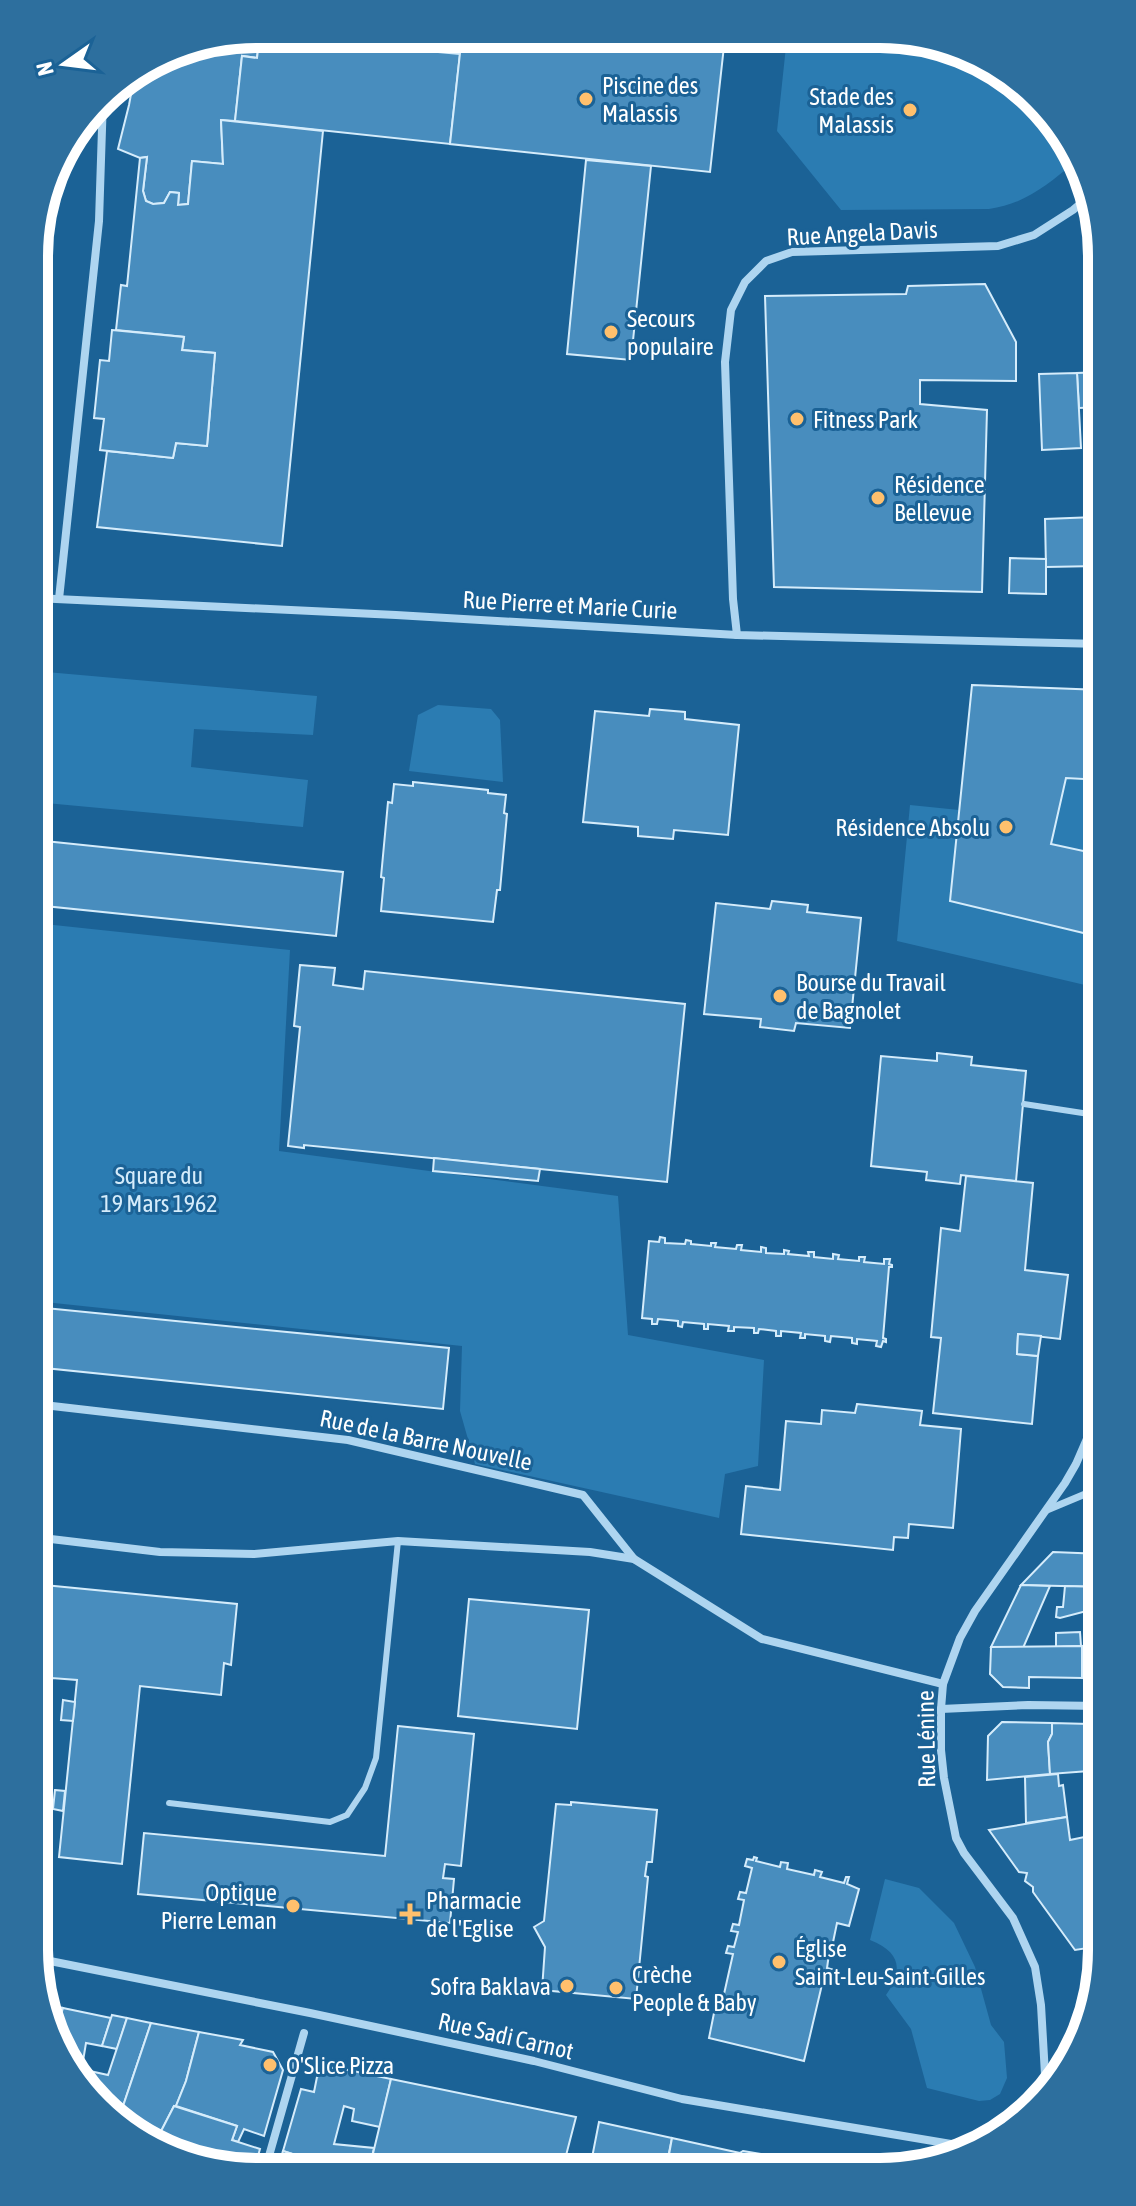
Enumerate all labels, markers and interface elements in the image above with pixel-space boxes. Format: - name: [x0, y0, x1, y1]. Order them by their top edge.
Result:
- north arrow: [24, 24, 104, 104]
- text: N: [30, 59, 59, 78]
- place label: Piscine des Malassis: [602, 72, 698, 127]
- place label: Stade des Malassis: [810, 83, 894, 138]
- marker: Piscine des Malassis: [577, 90, 595, 108]
- marker: Stade des Malassis: [901, 101, 919, 119]
- street label: Rue Angela Davis: [786, 216, 938, 250]
- place label: Secours populaire: [627, 305, 714, 360]
- marker: Secours populaire: [602, 323, 620, 341]
- place label: Fitness Park: [813, 406, 918, 433]
- marker: Fitness Park: [788, 410, 806, 428]
- place label: Résidence Bellevue: [894, 471, 985, 526]
- marker: Résidence Bellevue: [869, 489, 887, 507]
- street label: Rue Pierre et Marie Curie: [462, 586, 678, 624]
- place label: Résidence Absolu: [835, 814, 990, 841]
- marker: Résidence Absolu: [997, 818, 1015, 836]
- place label: Bourse du Travail de Bagnolet: [796, 969, 946, 1024]
- marker: Bourse du Travail de Bagnolet: [771, 987, 789, 1005]
- park label: Square du 19 Mars 1962: [100, 1162, 218, 1217]
- street label: Rue de la Barre Nouvelle: [318, 1404, 534, 1476]
- street label: Rue Lénine: [912, 1690, 940, 1788]
- place label: Optique Pierre Leman: [161, 1879, 277, 1934]
- place label: Pharmacie de l'Eglise: [426, 1887, 521, 1942]
- marker: Optique Pierre Leman: [284, 1897, 302, 1915]
- marker: Pharmacie de l'Eglise: [401, 1905, 419, 1923]
- place label: Église Saint-Leu-Saint-Gilles: [795, 1935, 986, 1990]
- marker: Église Saint-Leu-Saint-Gilles: [770, 1953, 788, 1971]
- place label: Crèche People & Baby: [632, 1961, 757, 2016]
- place label: Sofra Baklava: [431, 1973, 551, 2000]
- marker: Sofra Baklava: [558, 1977, 576, 1995]
- marker: Crèche People & Baby: [607, 1979, 625, 1997]
- street label: Rue Sadi Carnot: [436, 2007, 576, 2065]
- place label: O'Slice Pizza: [286, 2052, 394, 2079]
- marker: O'Slice Pizza: [261, 2056, 279, 2074]

